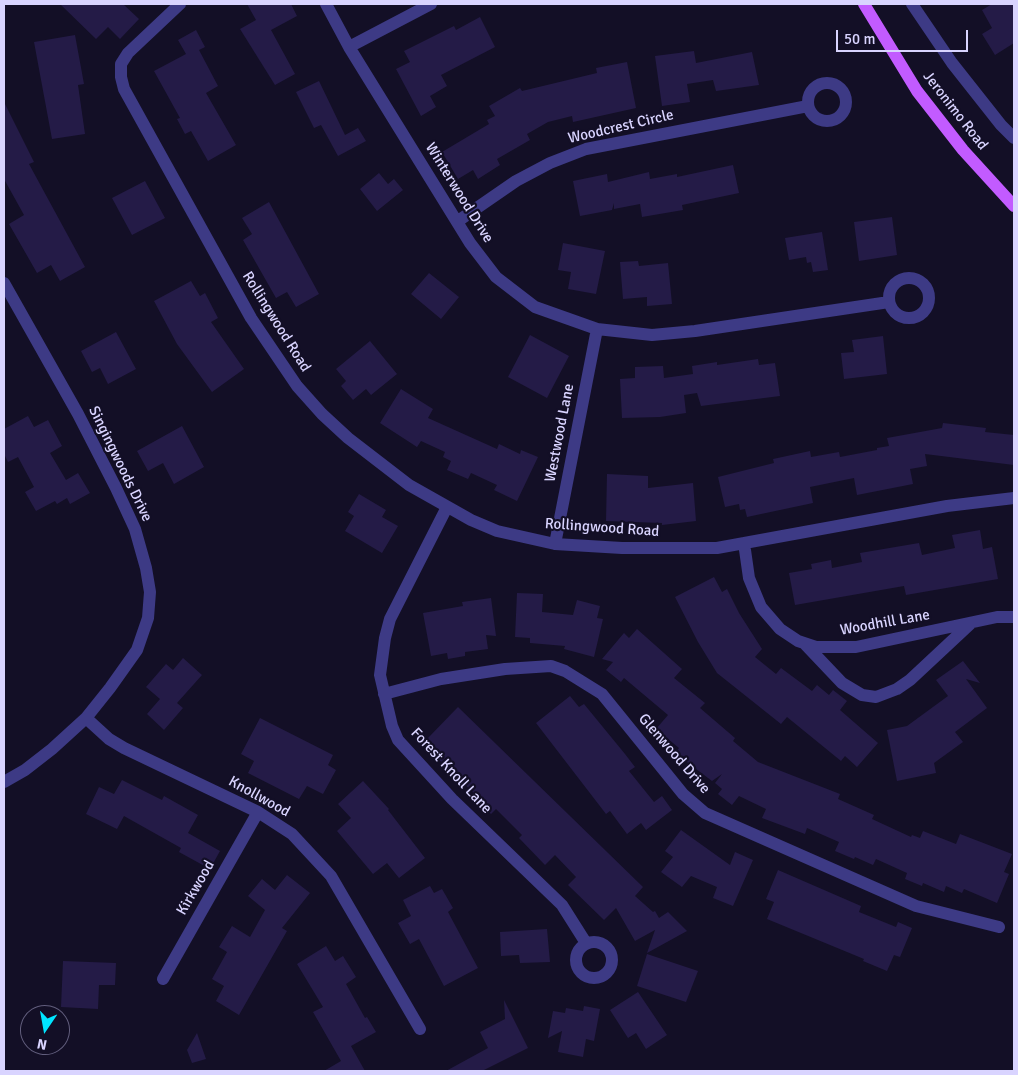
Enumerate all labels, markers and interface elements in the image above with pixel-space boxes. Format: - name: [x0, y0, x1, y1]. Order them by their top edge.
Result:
- scale bar: [838, 20, 970, 52]
- text: 50 m: [844, 30, 875, 48]
- street label: Jeronimo Road: [919, 68, 991, 154]
- street label: Woodcrest Circle: [566, 106, 676, 148]
- street label: Winterwood Drive: [421, 140, 497, 246]
- street label: Rollingwood Road: [238, 268, 314, 376]
- street label: Westwood Lane: [542, 382, 578, 484]
- street label: Singingwoods Drive: [84, 403, 156, 525]
- street label: Rollingwood Road: [544, 515, 660, 541]
- street label: Woodhill Lane: [839, 606, 931, 640]
- street label: Glenwood Drive: [634, 710, 714, 798]
- street label: Forest Knoll Lane: [407, 724, 495, 818]
- street label: Knollwood: [225, 773, 293, 821]
- street label: Kirkwood: [173, 857, 219, 919]
- north arrow: [20, 1005, 70, 1055]
- text: N: [35, 1035, 49, 1054]

